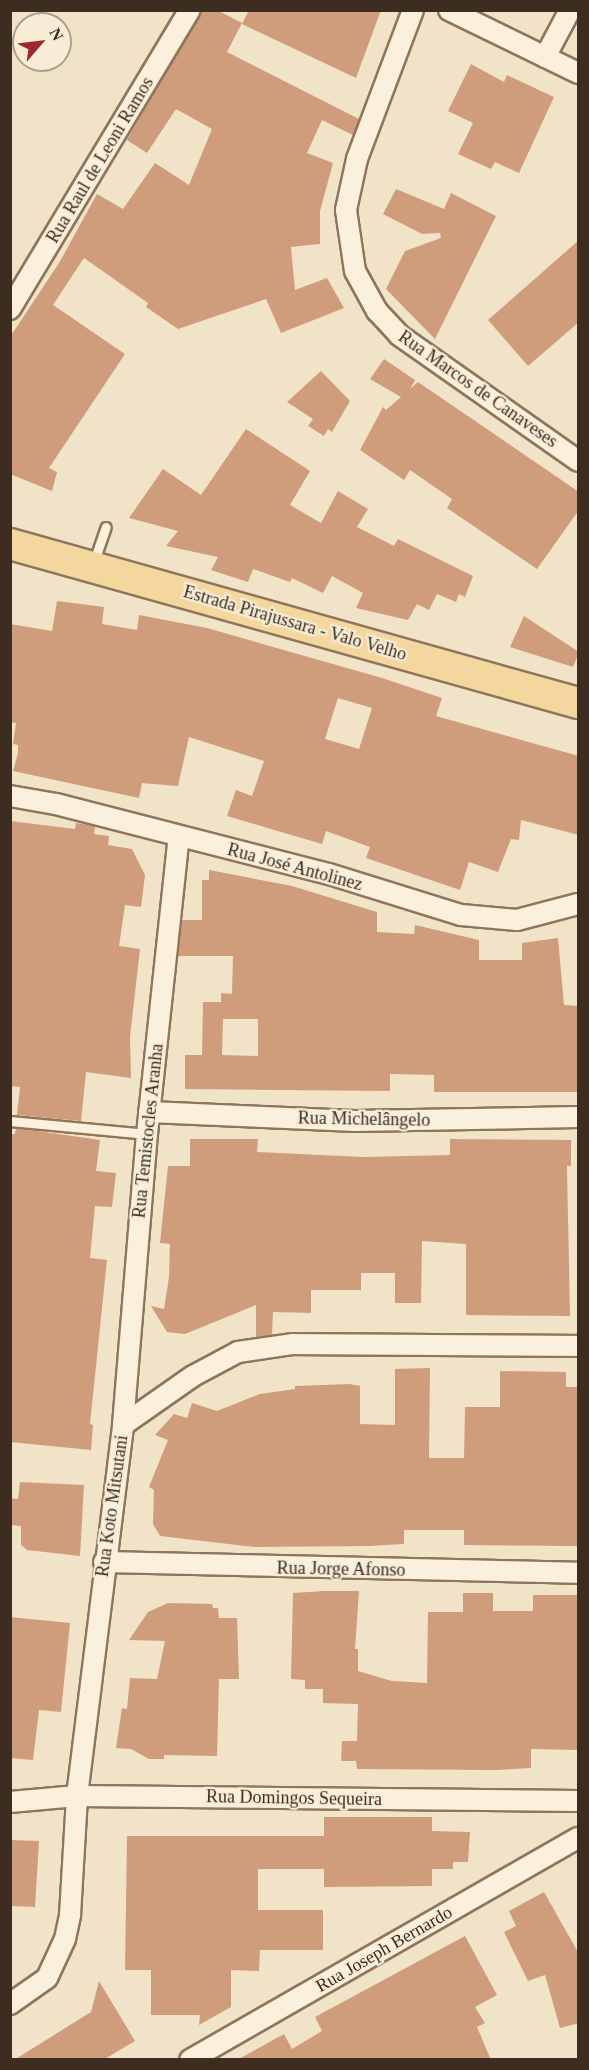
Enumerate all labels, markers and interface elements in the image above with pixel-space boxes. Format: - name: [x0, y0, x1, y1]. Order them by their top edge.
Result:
- north arrow: [12, 12, 72, 72]
- text: N: [46, 25, 67, 43]
- street label: Rua Raul de Leoni Ramos: [42, 73, 158, 247]
- street label: Rua Marcos de Canaveses: [394, 326, 562, 452]
- street label: Estrada Pirajussara - Valo Velho: [181, 581, 409, 665]
- street label: Rua José Antolinez: [225, 838, 365, 896]
- street label: Rua Temistocles Aranha: [128, 1042, 168, 1220]
- street label: Rua Michelângelo: [298, 1107, 430, 1131]
- street label: Rua Koto Mitsutani: [91, 1434, 133, 1578]
- street label: Rua Jorge Afonso: [276, 1557, 406, 1581]
- street label: Rua Domingos Sequeira: [206, 1786, 382, 1810]
- street label: Rua Joseph Bernardo: [312, 1901, 456, 1997]

